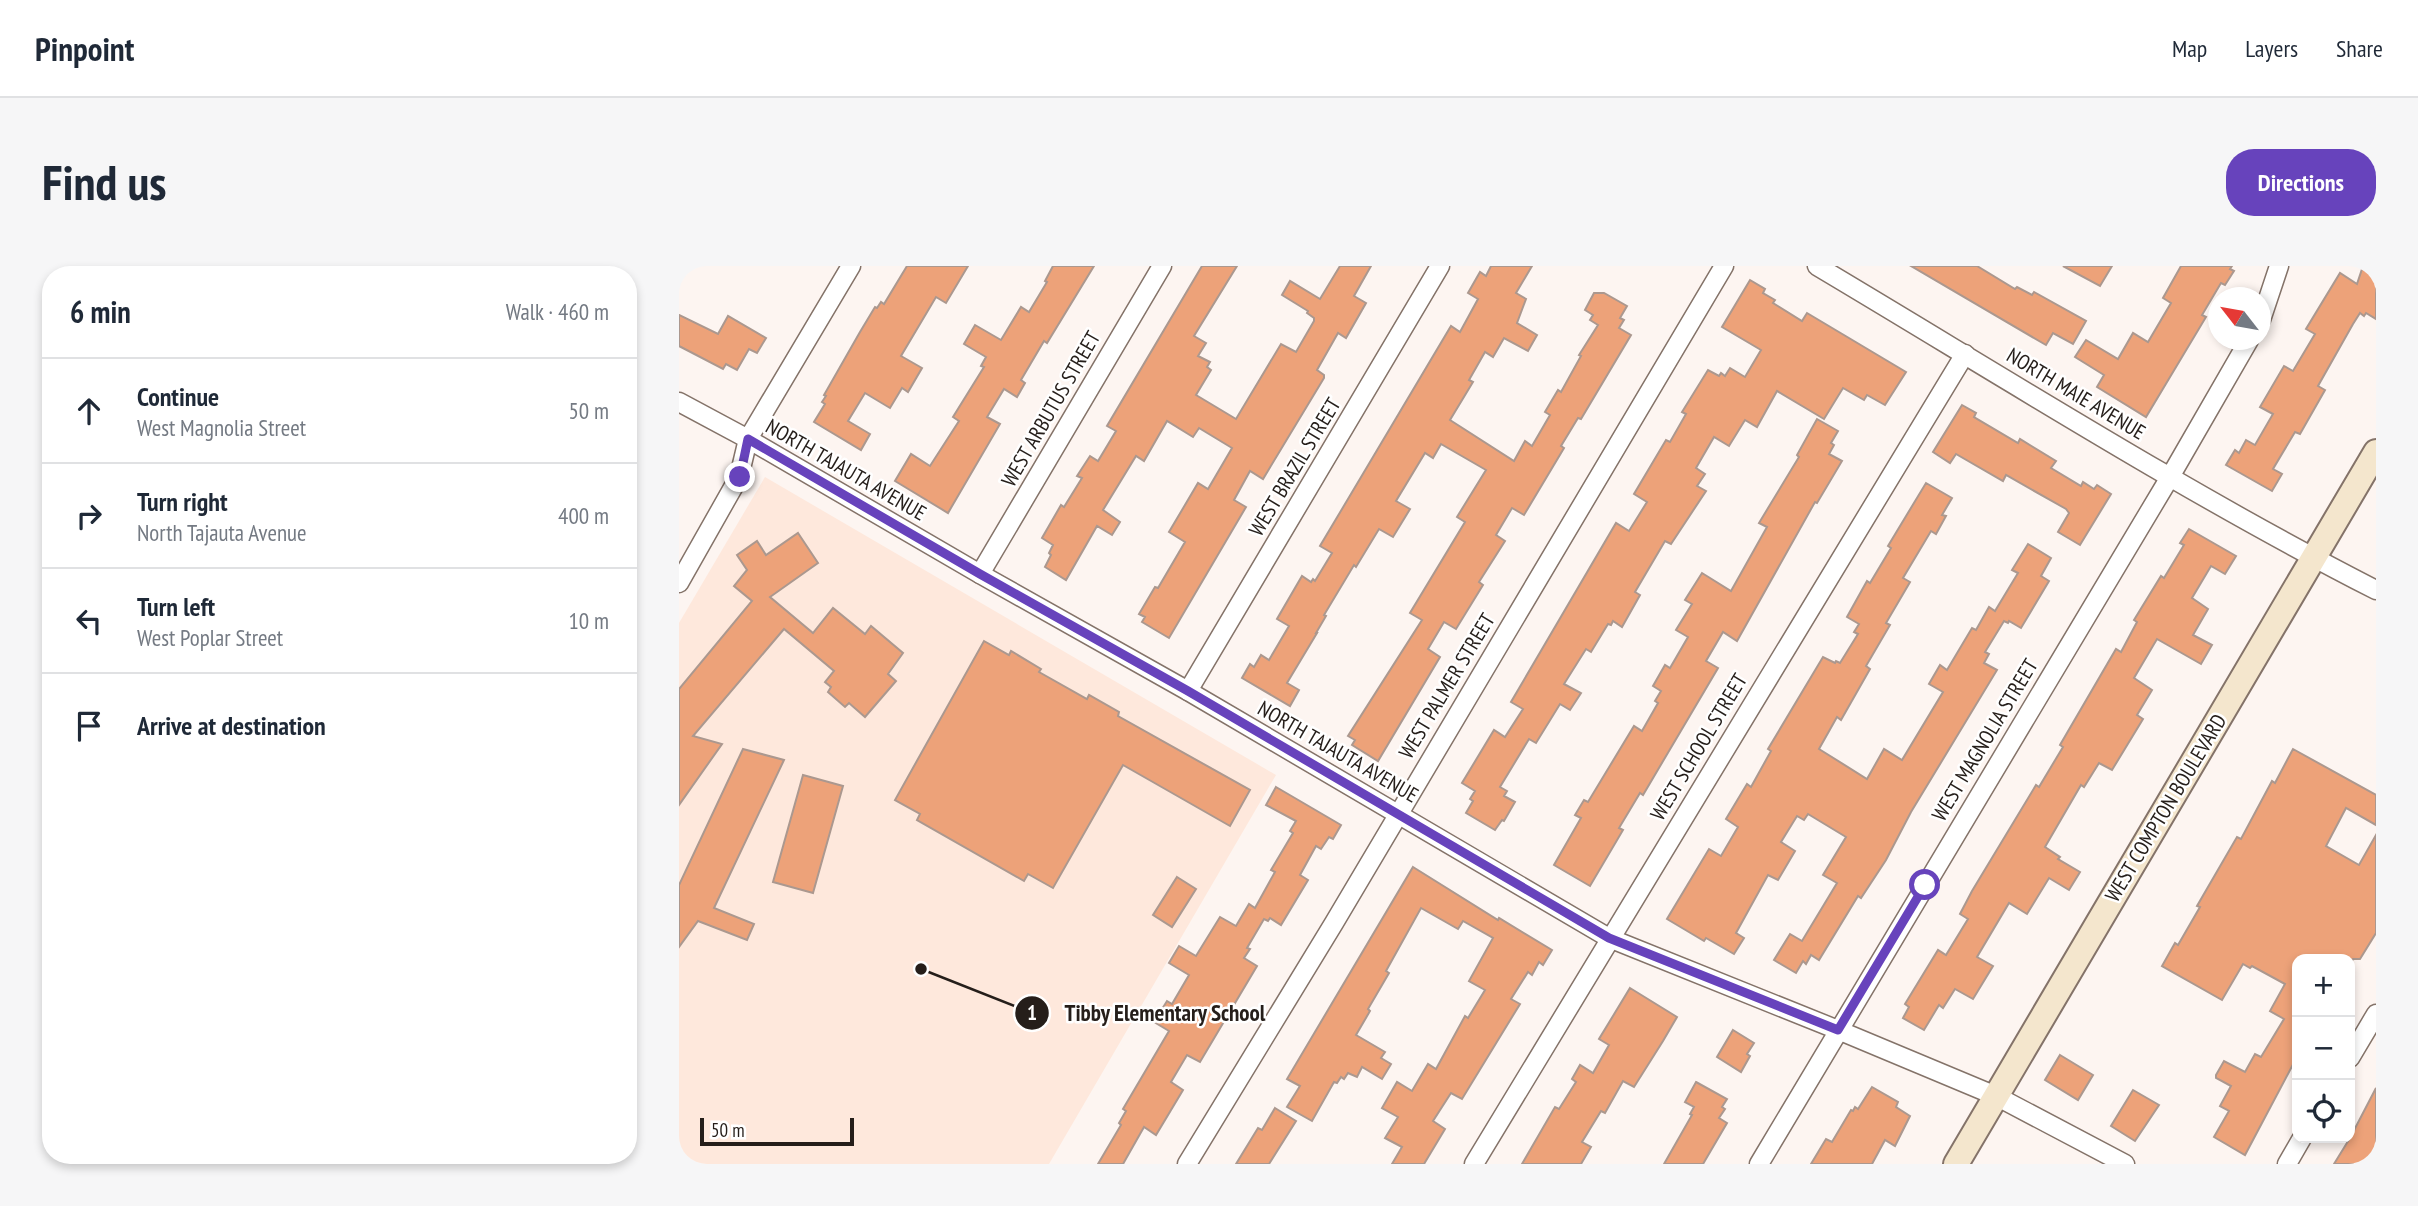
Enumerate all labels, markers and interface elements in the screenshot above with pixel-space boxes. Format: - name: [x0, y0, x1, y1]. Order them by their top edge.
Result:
- text: Pinpoint: [35, 27, 134, 70]
- text: Map: [2172, 33, 2207, 64]
- text: Layers: [2245, 33, 2298, 64]
- text: Share: [2336, 33, 2383, 64]
- button: Directions: [2226, 149, 2376, 216]
- text: Find us: [42, 150, 166, 214]
- north arrow: [2208, 287, 2271, 350]
- text: 6 min: [70, 292, 131, 331]
- text: Walk · 460 m: [506, 297, 609, 326]
- street label: WEST ARBUTUS STREET: [995, 326, 1106, 491]
- street label: NORTH MAIE AVENUE: [2002, 342, 2151, 446]
- text: Continue: [137, 380, 219, 413]
- icon: ahead: [70, 392, 108, 430]
- street label: WEST BRAZIL STREET: [1243, 392, 1347, 541]
- text: 50 m: [568, 396, 609, 425]
- text: West Magnolia Street: [137, 413, 306, 442]
- street label: NORTH TAJAUTA AVENUE: [761, 413, 931, 527]
- route end: [724, 461, 755, 492]
- text: Turn right: [137, 485, 228, 518]
- icon: right: [70, 497, 108, 535]
- text: 400 m: [558, 501, 609, 530]
- text: North Tajauta Avenue: [137, 518, 307, 547]
- text: Turn left: [137, 590, 215, 623]
- icon: left: [70, 602, 108, 640]
- text: 10 m: [568, 606, 609, 635]
- street label: WEST PALMER STREET: [1392, 608, 1501, 763]
- text: West Poplar Street: [137, 623, 283, 652]
- street label: WEST MAGNOLIA STREET: [1925, 653, 2044, 826]
- street label: WEST SCHOOL STREET: [1644, 668, 1753, 825]
- street label: NORTH TAJAUTA AVENUE: [1253, 695, 1423, 809]
- icon: arrive: [70, 707, 108, 745]
- text: Arrive at destination: [137, 709, 326, 742]
- street label: WEST COMPTON BOULEVARD: [2099, 709, 2232, 907]
- route start: [1909, 869, 1940, 900]
- map controls: [2292, 954, 2355, 1143]
- button: +: [2292, 954, 2355, 1017]
- callout: Tibby Elementary School: [1015, 991, 1280, 1035]
- text: Tibby Elementary School: [1065, 998, 1266, 1027]
- text: 1: [1027, 999, 1037, 1026]
- button: −: [2292, 1017, 2355, 1080]
- button: locate: [2292, 1080, 2355, 1143]
- scale bar: [700, 1115, 854, 1147]
- text: 50 m: [711, 1118, 745, 1142]

